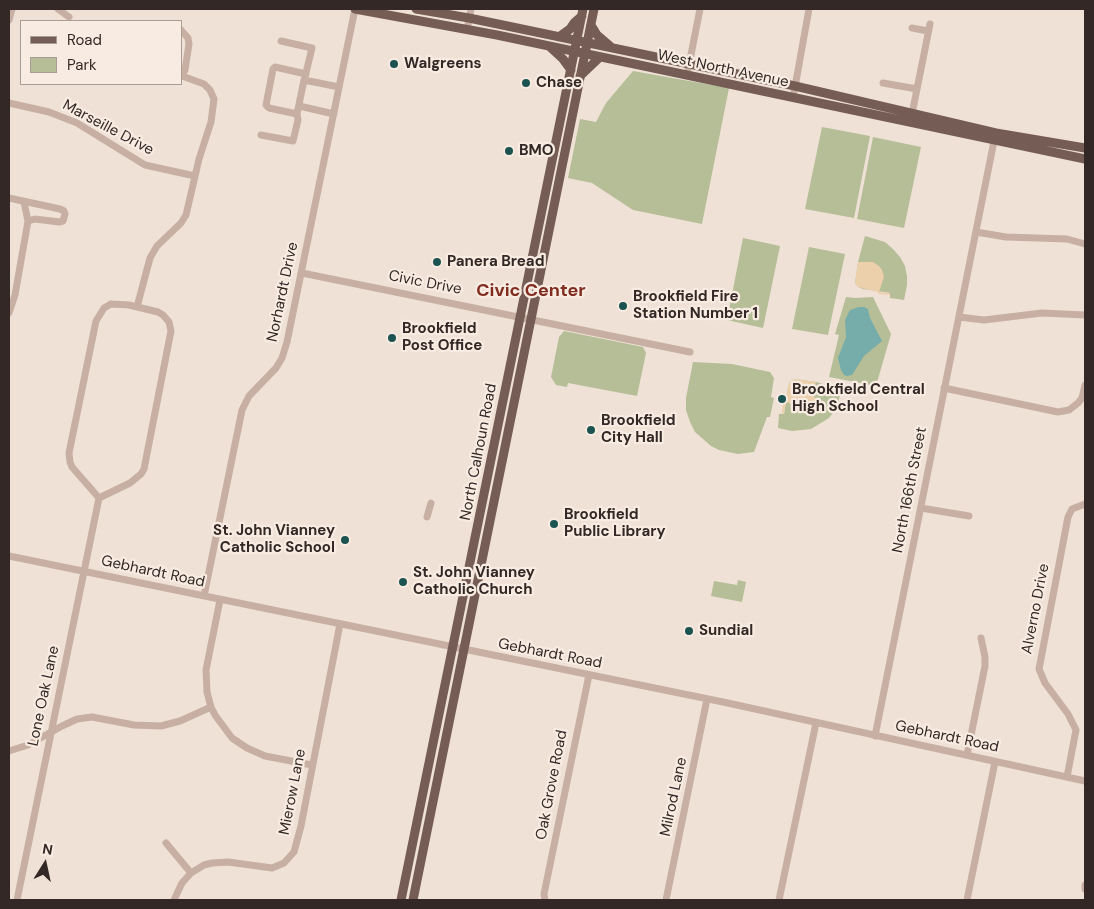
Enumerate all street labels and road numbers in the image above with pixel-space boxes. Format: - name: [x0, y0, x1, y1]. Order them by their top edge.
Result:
- street label: West North Avenue: [656, 46, 790, 92]
- street label: Marseille Drive: [59, 96, 157, 160]
- street label: Norhardt Drive: [264, 240, 302, 344]
- street label: Civic Drive: [387, 267, 463, 299]
- street label: North Calhoun Road: [457, 382, 501, 522]
- street label: North 166th Street: [889, 426, 931, 554]
- street label: Gebhardt Road: [100, 552, 206, 592]
- street label: Alverno Drive: [1018, 562, 1054, 656]
- street label: Gebhardt Road: [496, 635, 604, 673]
- street label: Lone Oak Lane: [25, 644, 63, 748]
- street label: Gebhardt Road: [894, 717, 1000, 757]
- street label: Oak Grove Road: [533, 729, 571, 841]
- street label: Mierow Lane: [276, 747, 310, 837]
- street label: Milrod Lane: [657, 756, 691, 838]

